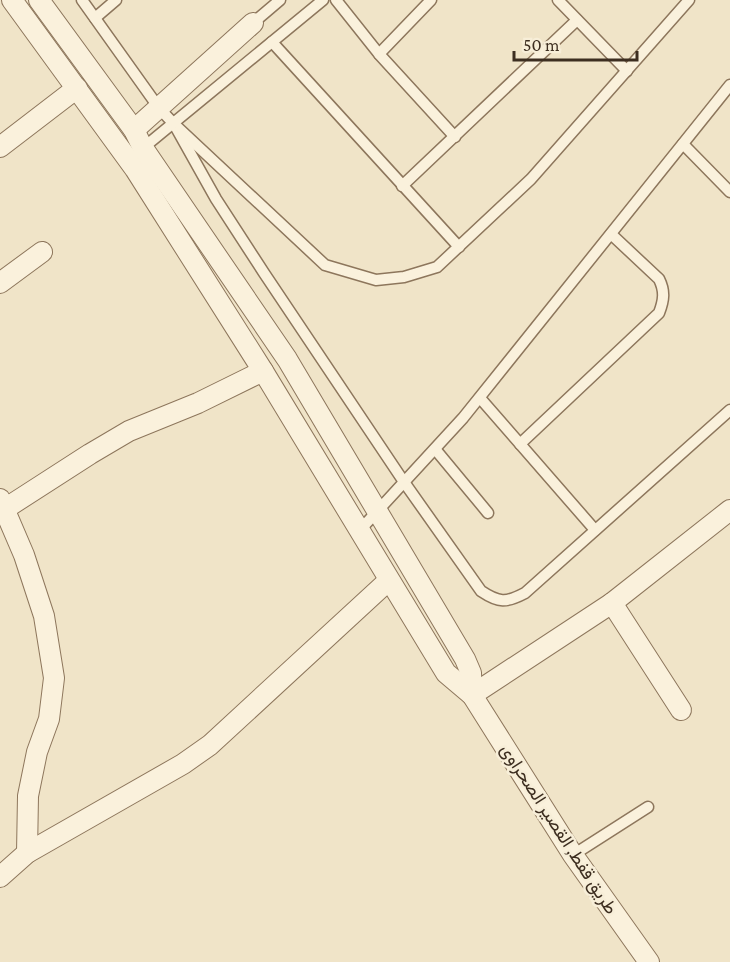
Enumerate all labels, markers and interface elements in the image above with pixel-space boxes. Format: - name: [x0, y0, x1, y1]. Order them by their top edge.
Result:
- scale bar: [514, 24, 637, 62]
- text: 50 m: [523, 35, 560, 55]
- street label: طريق قفط, القصير الصحراوى: [496, 740, 622, 918]

